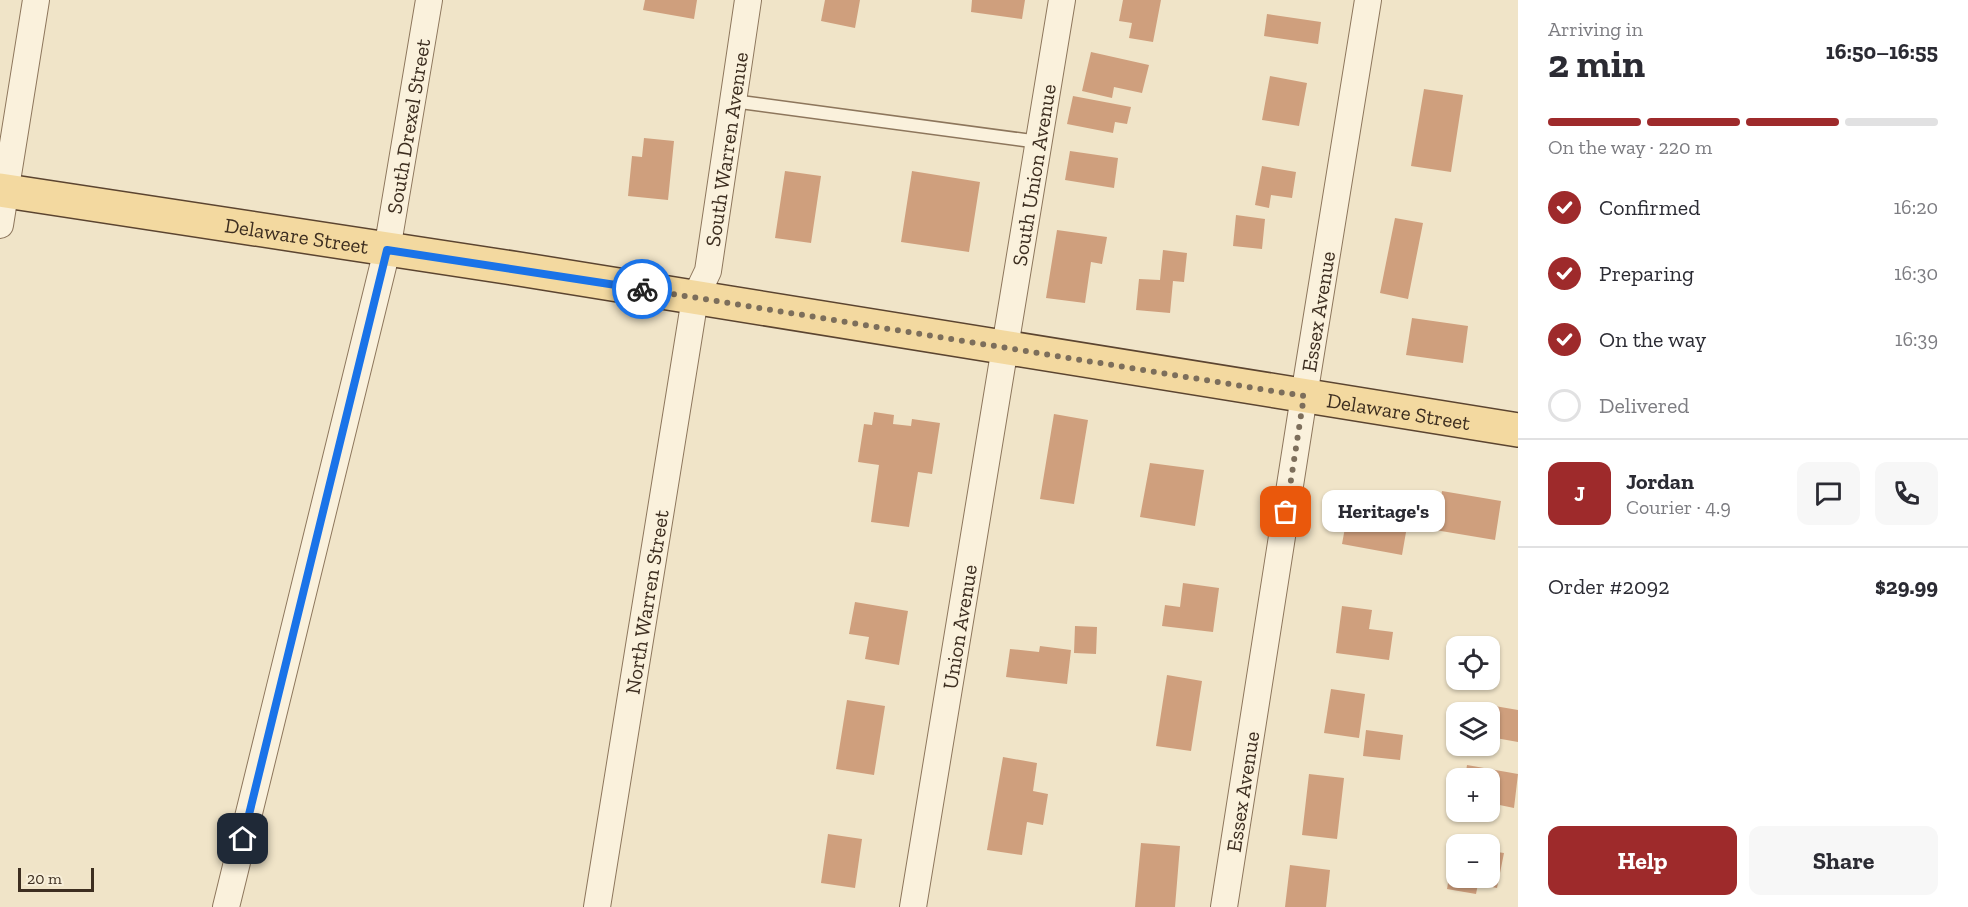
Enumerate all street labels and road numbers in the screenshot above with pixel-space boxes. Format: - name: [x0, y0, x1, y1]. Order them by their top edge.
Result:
- street label: South Drexel Street: [381, 36, 435, 216]
- street label: South Warren Avenue: [699, 50, 753, 248]
- street label: South Union Avenue: [1006, 82, 1061, 268]
- street label: Delaware Street: [223, 212, 370, 258]
- street label: Essex Avenue: [1296, 249, 1340, 374]
- street label: Delaware Street: [1325, 387, 1473, 435]
- street label: North Warren Street: [619, 508, 673, 696]
- street label: Union Avenue: [936, 562, 982, 691]
- street label: Essex Avenue: [1220, 729, 1264, 854]

